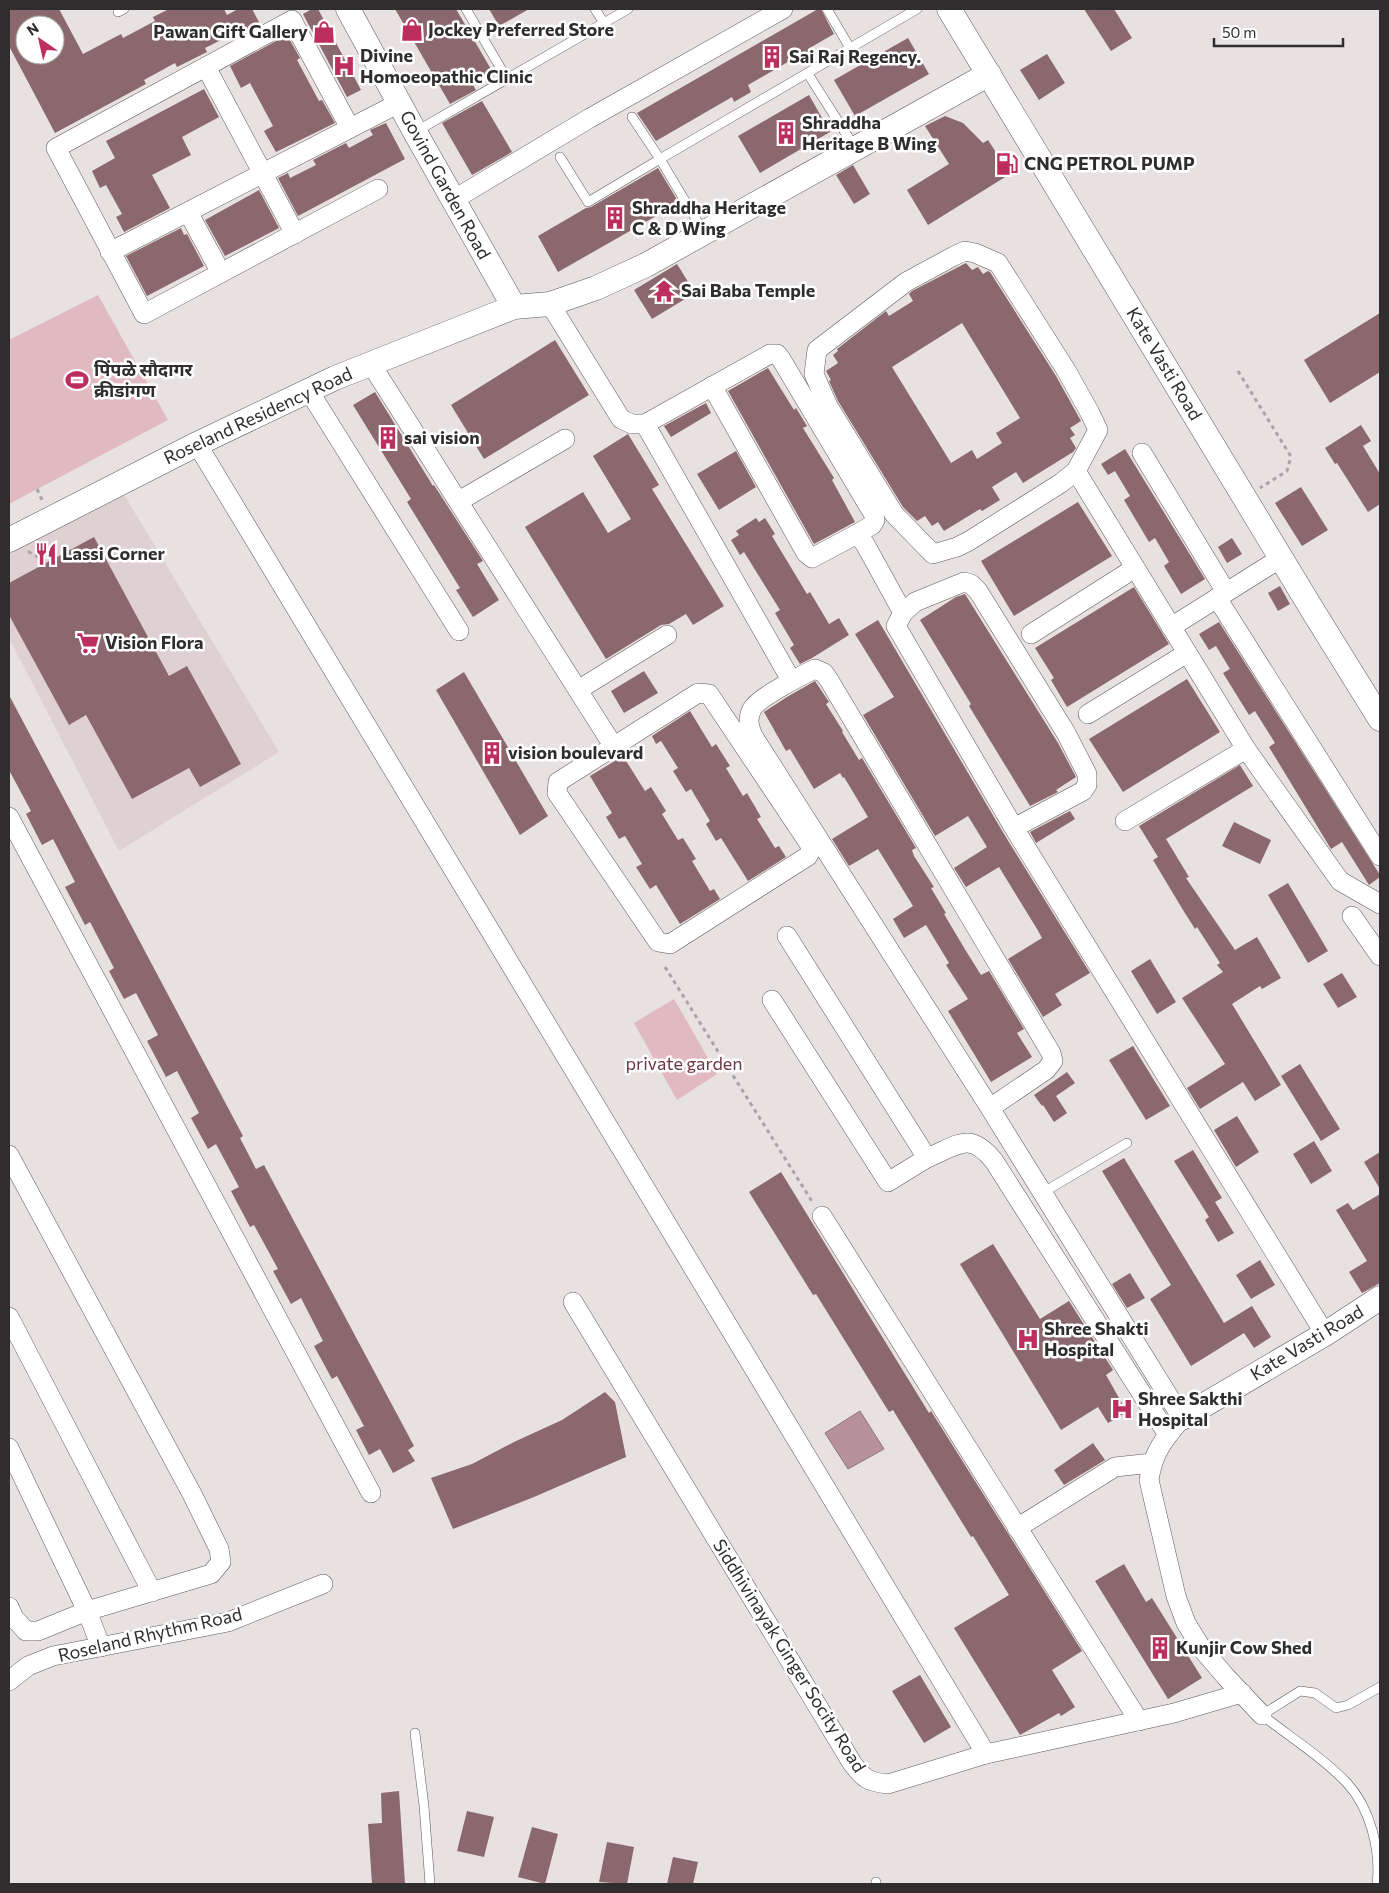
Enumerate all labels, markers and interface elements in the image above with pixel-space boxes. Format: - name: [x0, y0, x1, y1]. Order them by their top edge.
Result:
- north arrow: [15, 15, 65, 65]
- scale bar: [1214, 15, 1343, 47]
- shop icon: Jockey Preferred Store: [399, 17, 425, 43]
- place label: Jockey Preferred Store: [428, 18, 614, 40]
- text: N: [23, 19, 42, 39]
- shop icon: Pawan Gift Gallery: [311, 19, 337, 45]
- place label: Pawan Gift Gallery: [153, 20, 308, 42]
- text: 50 m: [1222, 23, 1256, 41]
- place label: Divine Homoeopathic Clinic: [360, 44, 533, 87]
- building icon: Sai Raj Regency.: [759, 44, 785, 70]
- place label: Sai Raj Regency.: [789, 45, 921, 67]
- hospital icon: Divine Homoeopathic Clinic: [331, 53, 357, 79]
- street label: Govind Garden Road: [396, 106, 496, 263]
- place label: Shraddha Heritage B Wing: [802, 111, 937, 154]
- building icon: Shraddha Heritage B Wing: [773, 120, 799, 146]
- fuel station icon: CNG PETROL PUMP: [994, 151, 1020, 177]
- place label: CNG PETROL PUMP: [1024, 152, 1195, 174]
- place label: Shraddha Heritage C & D Wing: [632, 196, 786, 239]
- building icon: Shraddha Heritage C & D Wing: [602, 205, 628, 231]
- temple icon: Sai Baba Temple: [651, 278, 677, 304]
- place label: Sai Baba Temple: [681, 279, 815, 301]
- street label: Kate Vasti Road: [1122, 303, 1207, 424]
- place label: पिंपळे सौदागर क्रीडांगण: [94, 358, 194, 401]
- street label: Roseland Residency Road: [160, 362, 355, 469]
- sports icon: पिंपळे सौदागर क्रीडांगण: [64, 367, 90, 393]
- building icon: sai vision: [375, 425, 401, 451]
- place label: sai vision: [404, 426, 480, 448]
- restaurant icon: Lassi Corner: [33, 541, 59, 567]
- place label: Lassi Corner: [62, 542, 165, 564]
- supermarket icon: Vision Flora: [75, 630, 101, 656]
- place label: Vision Flora: [105, 631, 204, 653]
- building icon: vision boulevard: [479, 740, 505, 766]
- place label: vision boulevard: [508, 741, 643, 763]
- park label: private garden: [625, 1052, 743, 1074]
- street label: Kate Vasti Road: [1246, 1300, 1367, 1385]
- place label: Shree Shakti Hospital: [1044, 1317, 1148, 1360]
- hospital icon: Shree Shakti Hospital: [1015, 1326, 1041, 1352]
- place label: Shree Sakthi Hospital: [1138, 1387, 1242, 1430]
- hospital icon: Shree Sakthi Hospital: [1109, 1396, 1135, 1422]
- street label: Siddhivinayak Ginger Socity Road: [709, 1535, 871, 1776]
- street label: Roseland Rhythm Road: [56, 1602, 244, 1666]
- building icon: Kunjir Cow Shed: [1147, 1635, 1173, 1661]
- place label: Kunjir Cow Shed: [1176, 1636, 1312, 1658]

